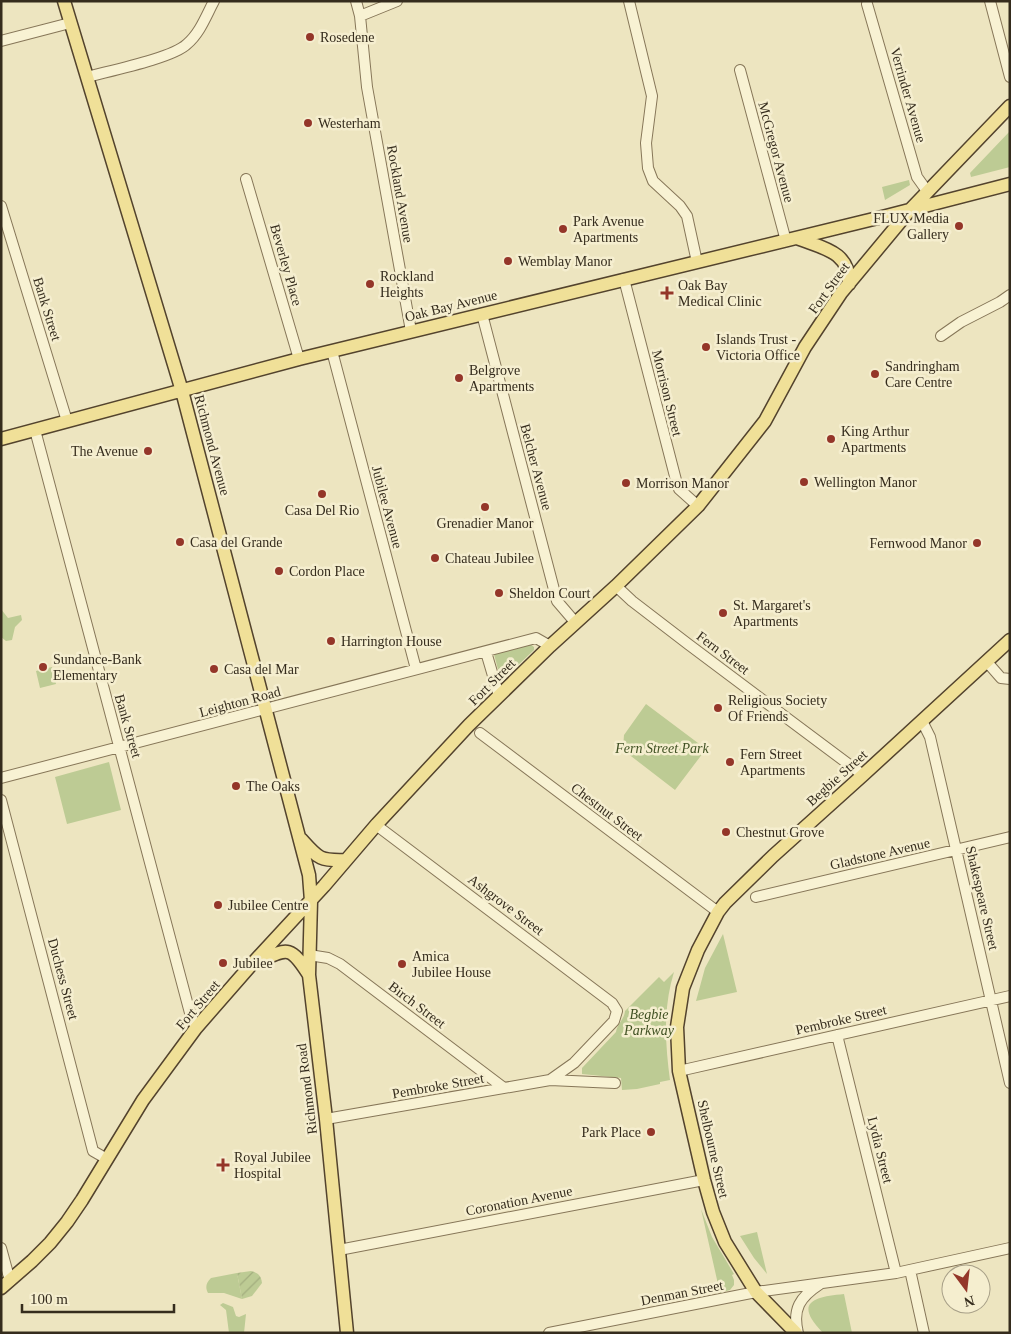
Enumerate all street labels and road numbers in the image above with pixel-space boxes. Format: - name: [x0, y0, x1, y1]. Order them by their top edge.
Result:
- street label: Verrinder Avenue: [887, 46, 929, 144]
- street label: McGregor Avenue: [755, 100, 797, 204]
- street label: Rockland Avenue: [384, 144, 416, 244]
- street label: Beverley Place: [267, 222, 305, 308]
- street label: Fort Street: [805, 259, 853, 316]
- street label: Bank Street: [30, 275, 64, 343]
- street label: Oak Bay Avenue: [403, 287, 499, 325]
- street label: Morrison Street: [649, 348, 685, 438]
- street label: Richmond Avenue: [191, 393, 233, 497]
- street label: Belcher Avenue: [517, 422, 555, 512]
- street label: Jubilee Avenue: [369, 464, 405, 550]
- street label: Fern Street: [694, 628, 752, 678]
- street label: Fort Street: [466, 656, 518, 708]
- street label: Leighton Road: [198, 684, 282, 720]
- street label: Bank Street: [112, 692, 144, 760]
- street label: Begbie Street: [804, 747, 870, 809]
- street label: Chestnut Street: [568, 780, 646, 844]
- street label: Gladstone Avenue: [829, 835, 931, 873]
- street label: Shakespeare Street: [963, 845, 1001, 951]
- street label: Ashgrove Street: [465, 872, 547, 938]
- street label: Duchess Street: [45, 937, 81, 1021]
- street label: Fort Street: [173, 977, 223, 1033]
- street label: Birch Street: [386, 979, 448, 1031]
- street label: Pembroke Street: [794, 1002, 888, 1038]
- street label: Richmond Road: [294, 1043, 320, 1135]
- street label: Pembroke Street: [391, 1071, 485, 1101]
- street label: Shelbourne Street: [694, 1099, 732, 1199]
- street label: Lydia Street: [864, 1115, 896, 1185]
- street label: Coronation Avenue: [464, 1183, 574, 1219]
- street label: Denman Street: [640, 1278, 725, 1308]

